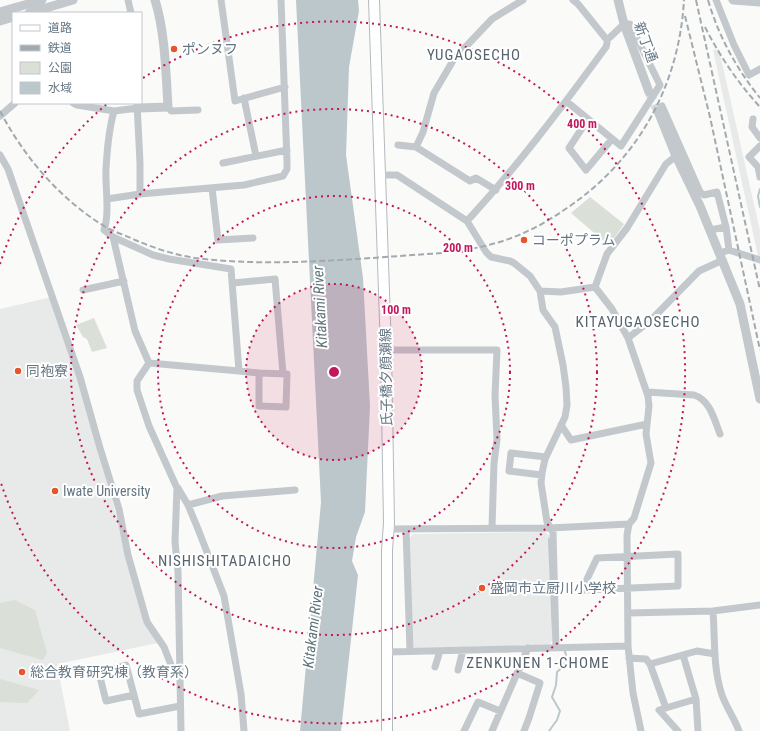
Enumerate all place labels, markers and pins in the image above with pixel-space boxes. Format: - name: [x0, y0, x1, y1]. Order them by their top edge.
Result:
- place label: ポンヌフ: [182, 41, 238, 57]
- marker: ポンヌフ: [169, 44, 179, 54]
- place label: コーポプラム: [532, 232, 616, 248]
- marker: コーポプラム: [519, 235, 529, 245]
- place label: 同袍寮: [26, 363, 68, 379]
- centre of rings: [327, 365, 341, 379]
- marker: 同袍寮: [13, 366, 23, 376]
- place label: Iwate University: [63, 483, 151, 499]
- marker: Iwate University: [50, 486, 60, 496]
- place label: 盛岡市立厨川小学校: [490, 580, 616, 596]
- marker: 盛岡市立厨川小学校: [477, 583, 487, 593]
- place label: 総合教育研究棟（教育系）: [30, 664, 198, 680]
- marker: 総合教育研究棟（教育系）: [17, 667, 27, 677]

